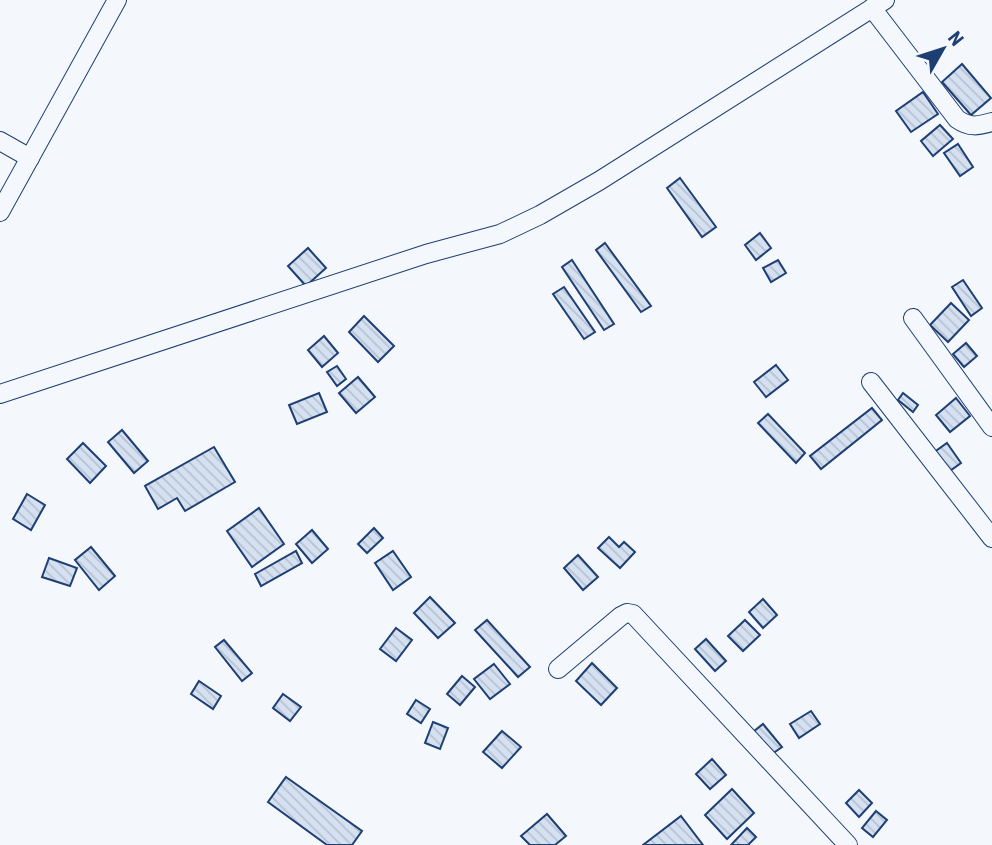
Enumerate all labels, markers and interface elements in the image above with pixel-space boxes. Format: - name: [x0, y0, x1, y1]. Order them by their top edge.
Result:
- north arrow: [908, 14, 978, 84]
- text: N: [943, 27, 968, 50]

